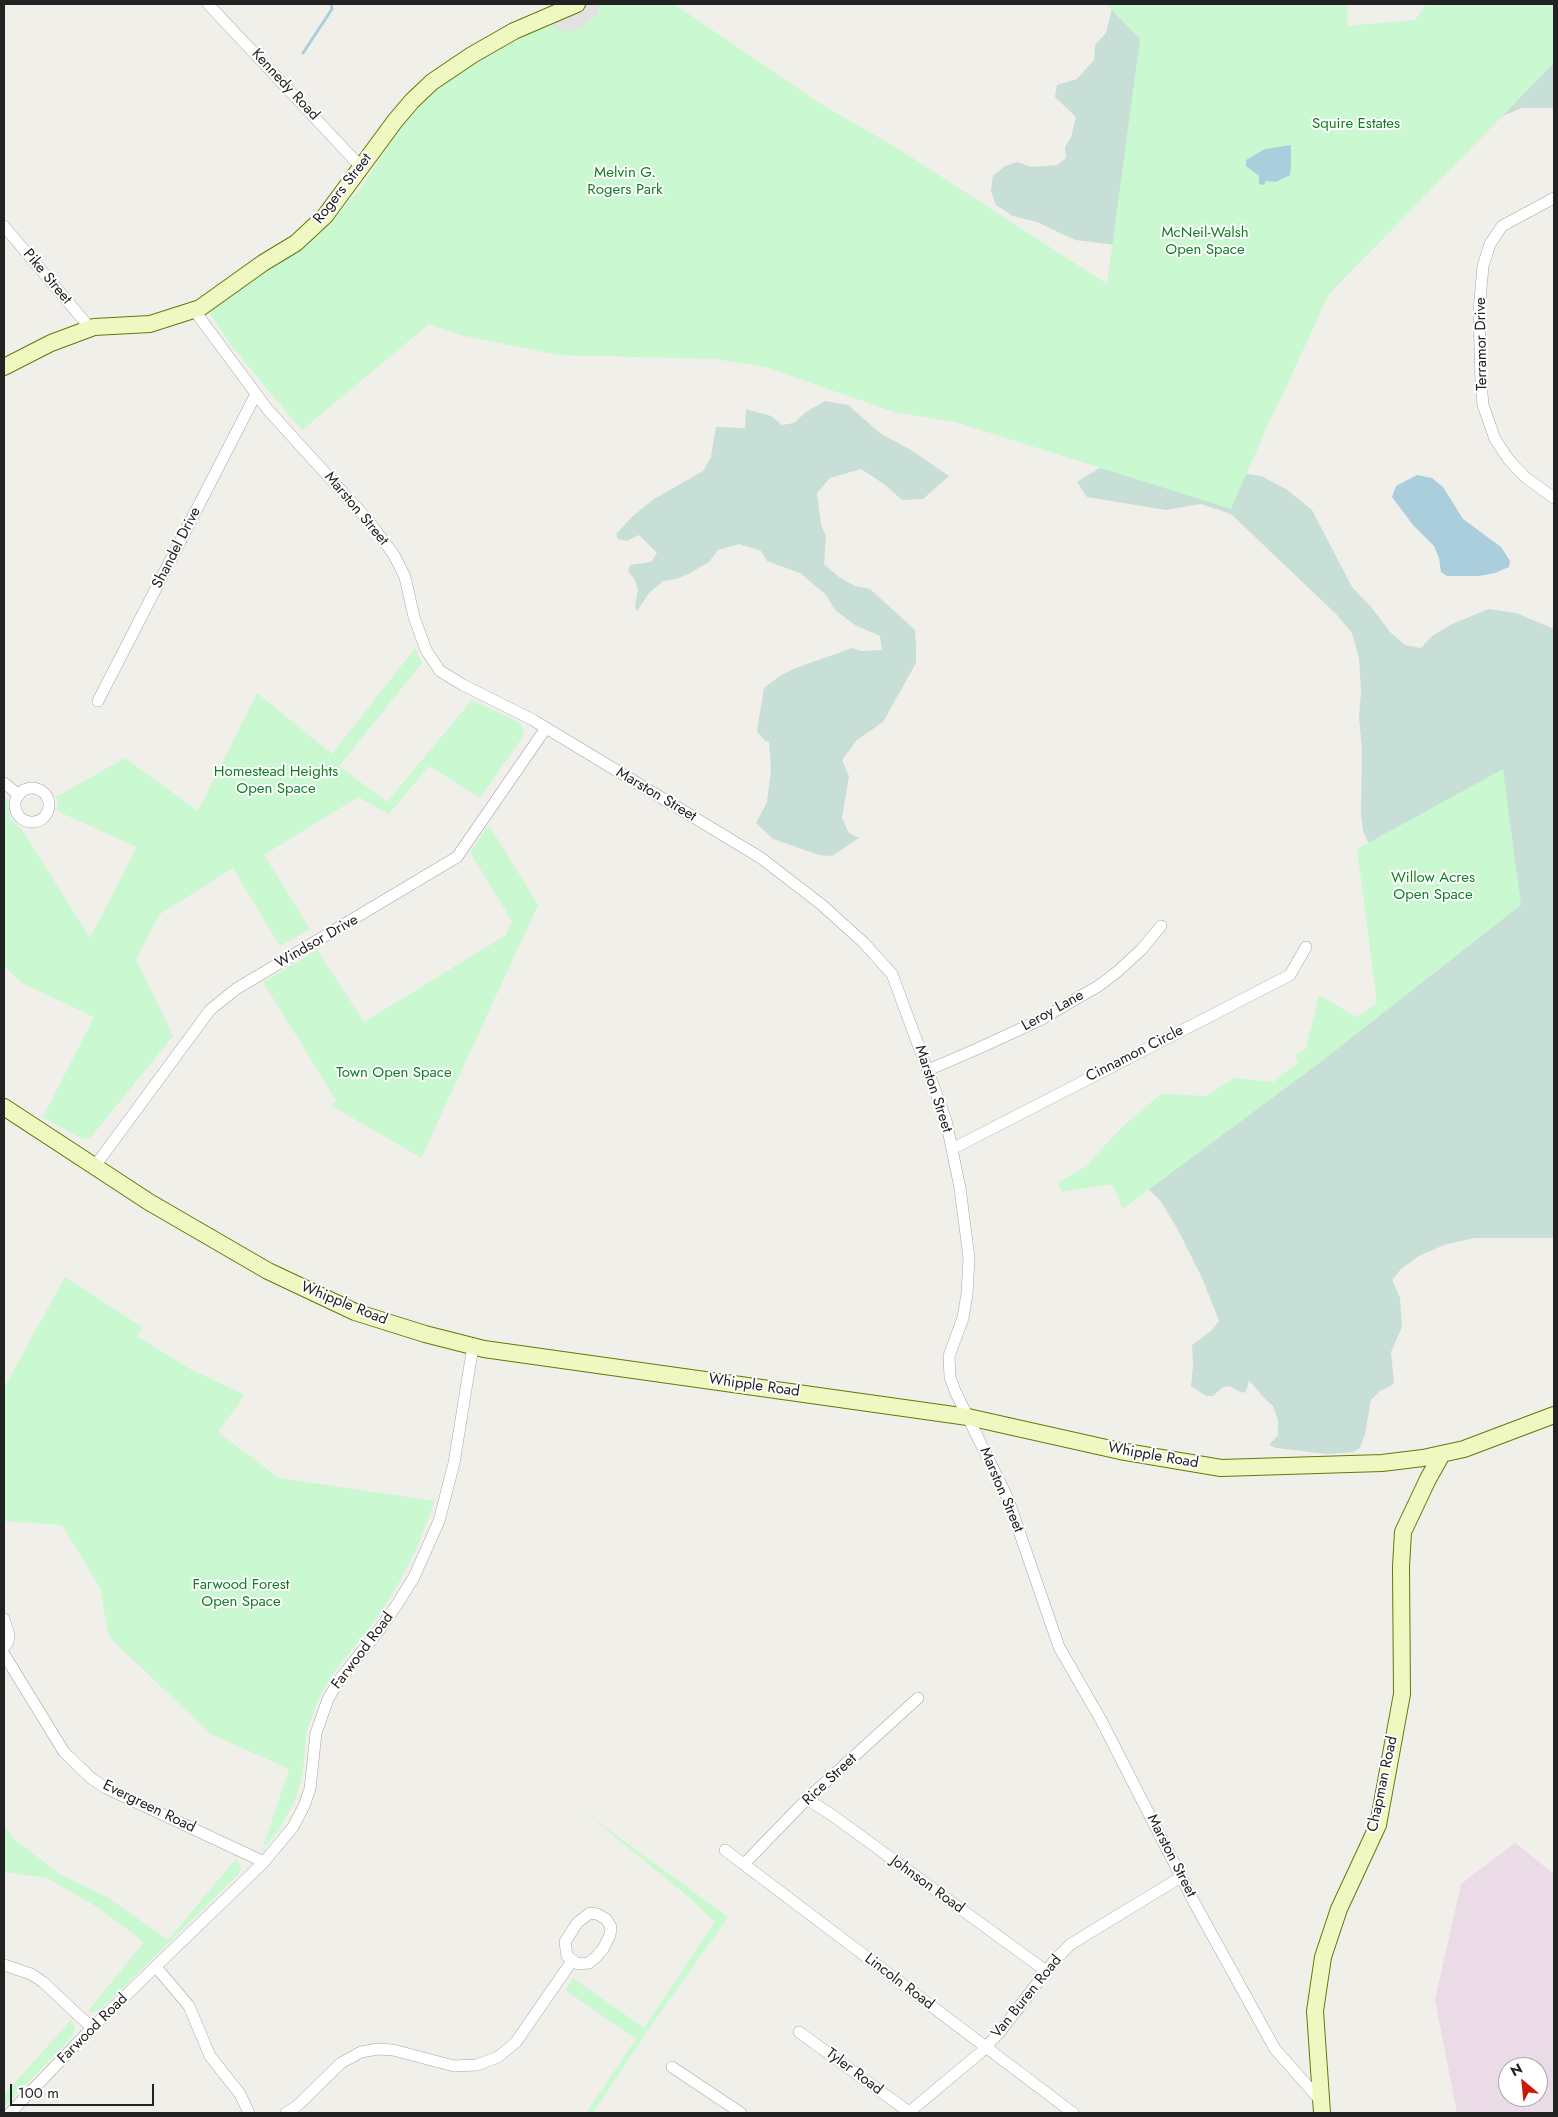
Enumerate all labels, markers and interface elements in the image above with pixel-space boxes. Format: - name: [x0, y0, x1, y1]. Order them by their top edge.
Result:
- street label: Kennedy Road: [247, 46, 323, 124]
- park label: Squire Estates: [1312, 115, 1400, 133]
- street label: Rogers Street: [310, 150, 376, 228]
- park label: Melvin G. Rogers Park: [587, 164, 663, 199]
- park label: McNeil-Walsh Open Space: [1161, 224, 1249, 259]
- street label: Pike Street: [19, 246, 75, 308]
- street label: Terramor Drive: [1472, 297, 1492, 391]
- street label: Marston Street: [320, 469, 392, 549]
- street label: Shandel Drive: [149, 504, 205, 592]
- park label: Homestead Heights Open Space: [214, 763, 338, 798]
- street label: Marston Street: [613, 764, 699, 826]
- park label: Willow Acres Open Space: [1391, 869, 1475, 904]
- street label: Windsor Drive: [272, 911, 362, 973]
- street label: Leroy Lane: [1019, 987, 1087, 1035]
- street label: Cinnamon Circle: [1083, 1022, 1187, 1086]
- street label: Marston Street: [910, 1043, 956, 1135]
- park label: Town Open Space: [336, 1064, 452, 1082]
- street label: Whipple Road: [298, 1278, 390, 1330]
- street label: Whipple Road: [707, 1371, 801, 1401]
- street label: Whipple Road: [1106, 1439, 1200, 1473]
- street label: Marston Street: [975, 1445, 1027, 1535]
- park label: Farwood Forest Open Space: [193, 1576, 289, 1611]
- street label: Farwood Road: [328, 1609, 398, 1693]
- street label: Chapman Road: [1364, 1734, 1402, 1834]
- street label: Rice Street: [799, 1750, 861, 1810]
- street label: Evergreen Road: [100, 1777, 198, 1837]
- street label: Marston Street: [1142, 1812, 1200, 1900]
- street label: Johnson Road: [887, 1852, 967, 1918]
- street label: Lincoln Road: [861, 1950, 937, 2014]
- street label: Van Buren Road: [988, 1952, 1066, 2042]
- street label: Farwood Road: [54, 1990, 132, 2068]
- street label: Tyler Road: [822, 2045, 886, 2099]
- north arrow: [1498, 2057, 1548, 2107]
- text: N: [1507, 2058, 1526, 2081]
- scale bar: [12, 2074, 156, 2106]
- text: 100 m: [18, 2082, 59, 2104]

